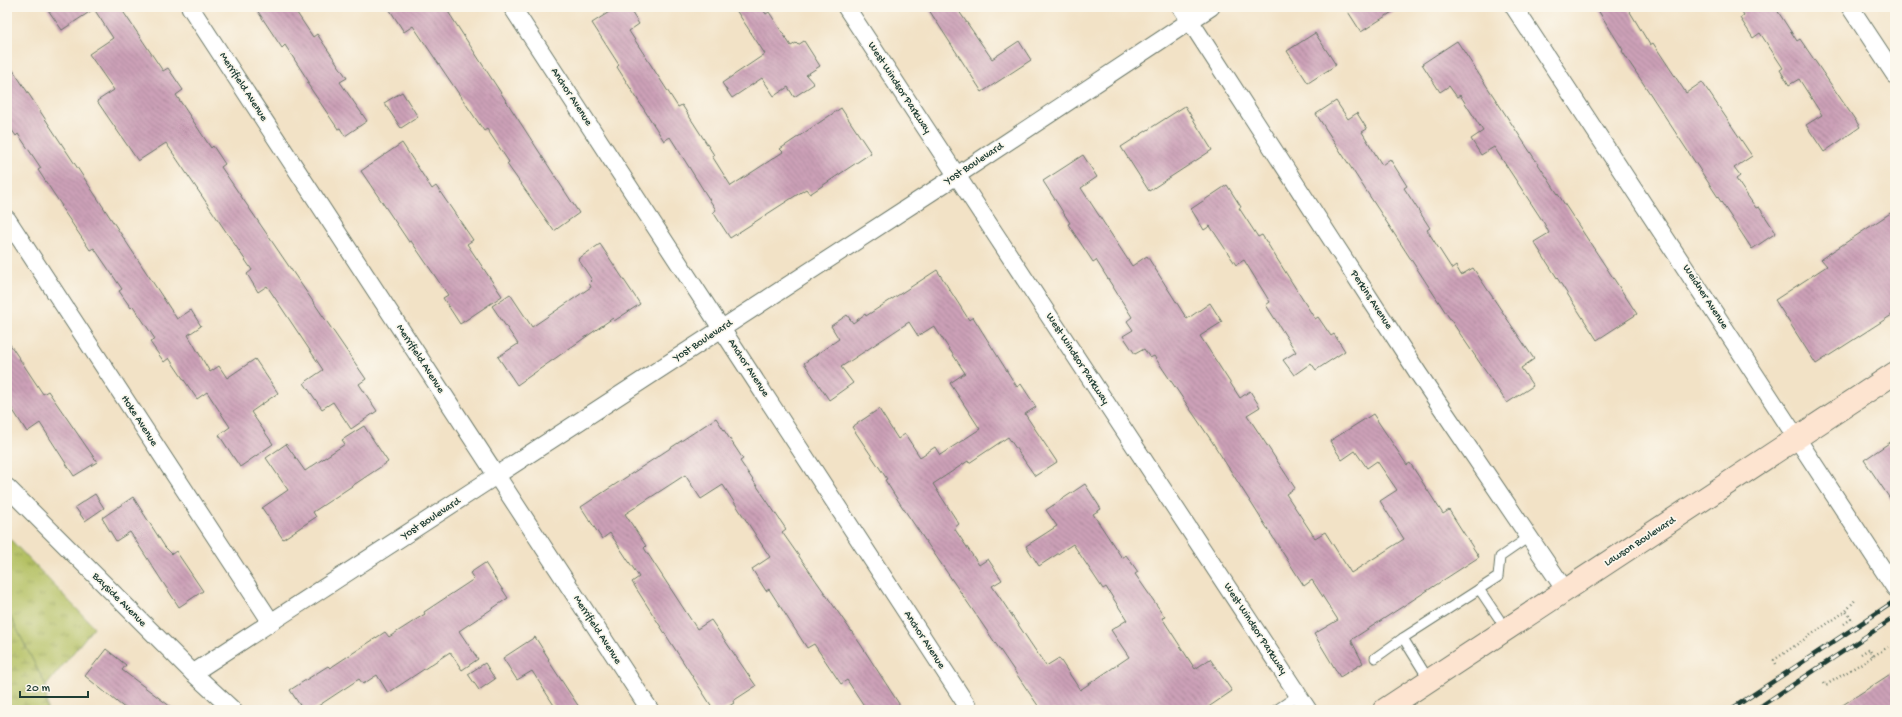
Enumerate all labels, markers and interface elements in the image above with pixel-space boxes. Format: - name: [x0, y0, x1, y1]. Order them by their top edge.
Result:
- street label: West Windsor Parkway: [865, 40, 933, 137]
- street label: Merrifield Avenue: [216, 50, 271, 124]
- street label: Anchor Avenue: [548, 66, 594, 128]
- street label: Yost Boulevard: [941, 140, 1007, 188]
- street label: Weidner Avenue: [1680, 263, 1730, 332]
- street label: Perkins Avenue: [1347, 267, 1395, 332]
- street label: West Windsor Parkway: [1043, 311, 1111, 408]
- street label: Yost Boulevard: [670, 317, 736, 365]
- street label: Merrifield Avenue: [393, 322, 448, 396]
- street label: Anchor Avenue: [725, 337, 771, 399]
- street label: Hoke Avenue: [118, 393, 160, 449]
- street label: Yost Boulevard: [398, 495, 464, 543]
- street label: Lawson Boulevard: [1602, 514, 1679, 569]
- street label: Bayside Avenue: [89, 570, 149, 630]
- street label: West Windsor Parkway: [1221, 581, 1289, 678]
- street label: Merrifield Avenue: [570, 593, 625, 667]
- street label: Anchor Avenue: [901, 609, 947, 671]
- scale bar: [20, 673, 88, 699]
- text: 20 m: [26, 682, 51, 696]

